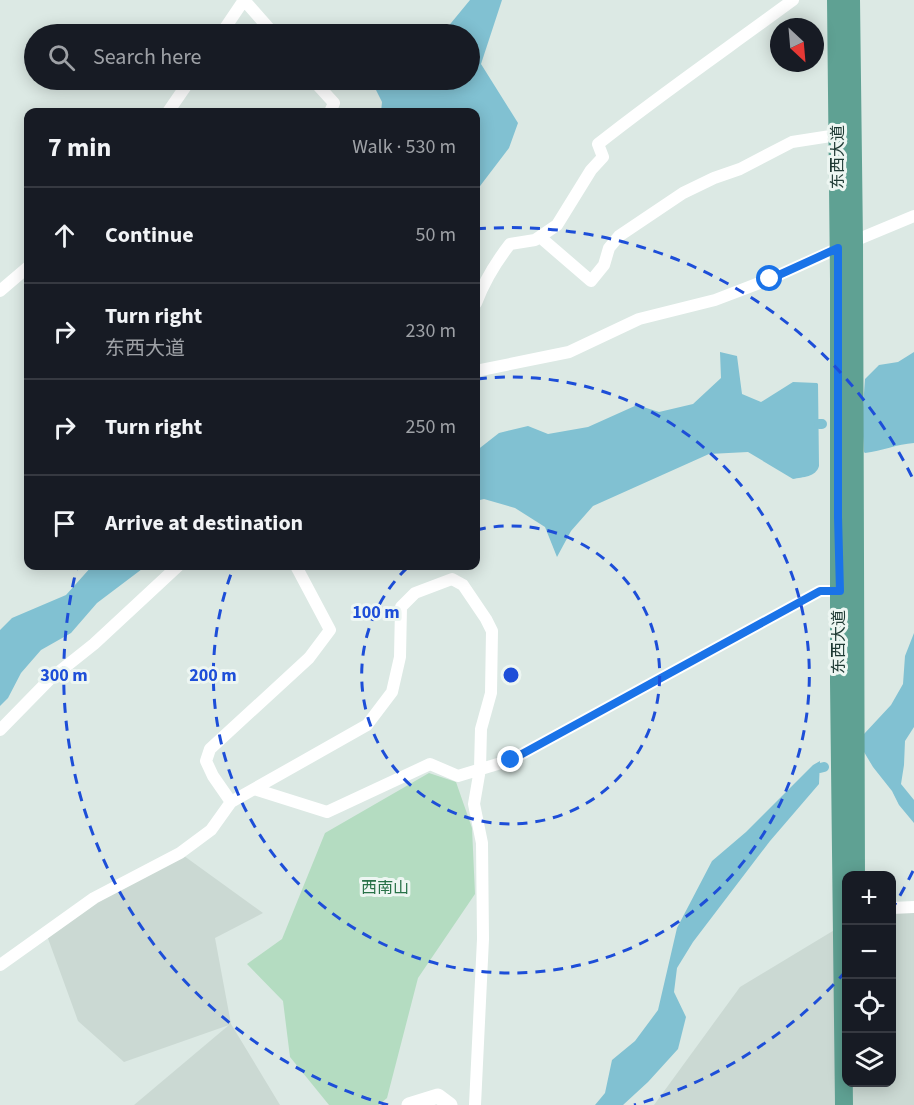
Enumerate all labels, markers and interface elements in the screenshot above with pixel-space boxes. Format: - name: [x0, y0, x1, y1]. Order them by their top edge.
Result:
- north arrow: [770, 18, 824, 72]
- search box: [24, 24, 480, 90]
- icon: search: [45, 41, 78, 74]
- text: Search here: [93, 41, 201, 73]
- street label: 东西大道: [827, 125, 849, 189]
- text: 7 min: [48, 129, 111, 166]
- text: Walk · 530 m: [352, 133, 456, 161]
- icon: ahead: [48, 219, 81, 252]
- text: Continue: [105, 219, 194, 251]
- text: 50 m: [416, 221, 456, 249]
- route start: [756, 265, 782, 291]
- text: Turn right: [105, 300, 202, 332]
- icon: right: [48, 315, 81, 348]
- text: 230 m: [406, 317, 456, 345]
- text: 东西大道: [105, 335, 185, 363]
- icon: right: [48, 411, 81, 444]
- text: Turn right: [105, 411, 202, 443]
- text: 250 m: [406, 413, 456, 441]
- icon: arrive: [48, 507, 81, 540]
- text: Arrive at destination: [105, 507, 303, 539]
- text: 100 m: [352, 600, 400, 625]
- street label: 东西大道: [828, 610, 850, 674]
- text: 300 m: [40, 663, 88, 688]
- text: 200 m: [189, 663, 237, 688]
- centre of rings: [501, 665, 521, 685]
- route end: [497, 746, 523, 772]
- map controls: [842, 871, 896, 1087]
- button: +: [842, 871, 896, 925]
- park label: 西南山: [361, 877, 409, 899]
- button: −: [842, 925, 896, 979]
- button: locate: [842, 979, 896, 1033]
- button: layers: [842, 1033, 896, 1087]

